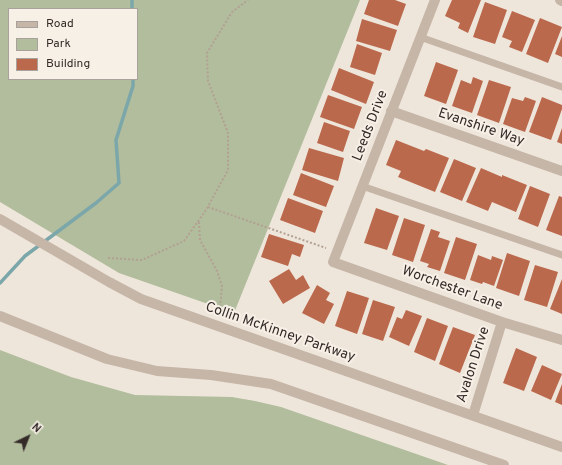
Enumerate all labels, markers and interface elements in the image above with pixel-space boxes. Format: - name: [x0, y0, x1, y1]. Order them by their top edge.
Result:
- legend: [8, 8, 138, 80]
- text: Road: [46, 16, 74, 32]
- text: Park: [46, 36, 71, 52]
- text: Building: [46, 56, 90, 72]
- street label: Leeds Drive: [350, 88, 392, 164]
- street label: Evanshire Way: [436, 105, 526, 151]
- street label: Worchester Lane: [399, 263, 505, 315]
- street label: Collin McKinney Parkway: [203, 299, 357, 367]
- street label: Avalon Drive: [454, 325, 494, 405]
- north arrow: [8, 417, 48, 457]
- text: N: [29, 420, 44, 436]

